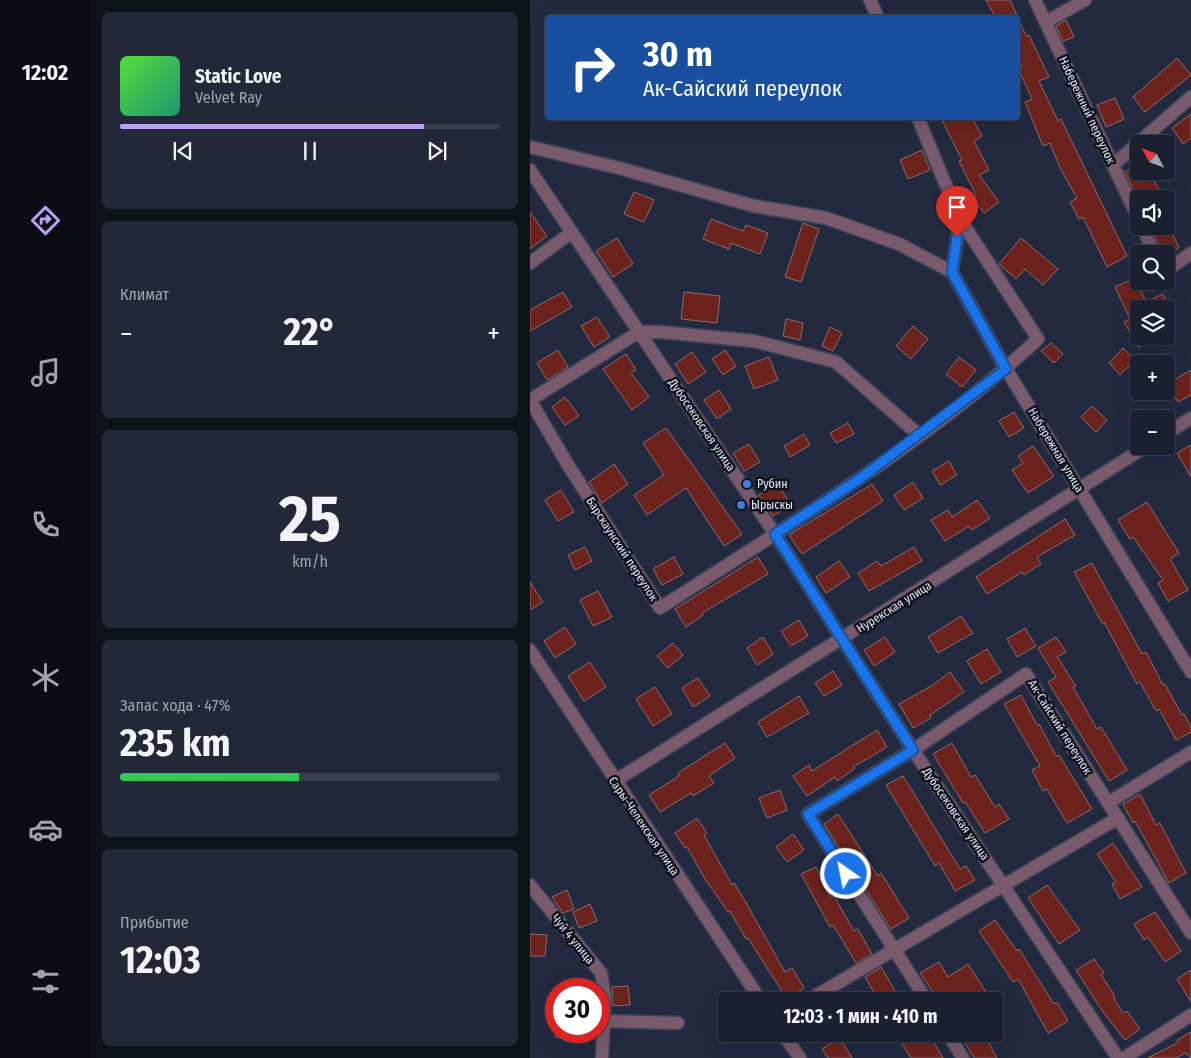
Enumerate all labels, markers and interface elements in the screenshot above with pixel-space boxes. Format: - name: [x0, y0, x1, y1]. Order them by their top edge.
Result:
- text: 30 m: [643, 33, 713, 75]
- icon: right: [560, 35, 625, 100]
- street label: Набережный переулок: [1056, 54, 1118, 166]
- text: 12:02: [22, 59, 68, 86]
- text: Static Love: [195, 65, 282, 88]
- text: Ак-Сайский переулок: [643, 75, 842, 102]
- text: Velvet Ray: [195, 88, 262, 107]
- north arrow: [1130, 135, 1175, 180]
- map controls: [1130, 135, 1175, 455]
- icon: previous: [169, 137, 197, 165]
- icon: pause: [296, 137, 324, 165]
- icon: next: [423, 137, 451, 165]
- pin: [936, 186, 978, 237]
- button: sound: [1130, 190, 1175, 235]
- icon: arrive: [943, 193, 971, 221]
- icon: directions: [28, 203, 63, 238]
- button: search: [1130, 245, 1175, 290]
- text: Климат: [120, 285, 169, 304]
- button: layers: [1130, 300, 1175, 345]
- text: 22°: [283, 309, 336, 355]
- text: −: [120, 317, 133, 350]
- text: +: [487, 317, 500, 350]
- icon: music: [28, 355, 63, 390]
- button: +: [1130, 355, 1175, 400]
- street label: Дубосековская улица: [665, 375, 738, 474]
- street label: Набережная улица: [1025, 405, 1087, 495]
- button: −: [1130, 410, 1175, 455]
- place label: Рубин: [757, 477, 788, 491]
- marker: Рубин: [741, 478, 753, 490]
- text: 25: [279, 480, 341, 558]
- street label: Барскаунский переулок: [583, 494, 661, 604]
- place label: Ырыскы: [751, 498, 793, 512]
- marker: Ырыскы: [735, 499, 747, 511]
- icon: phone: [28, 507, 63, 542]
- text: km/h: [292, 552, 328, 571]
- street label: Нурекская улица: [854, 578, 934, 636]
- icon: climate: [28, 660, 63, 695]
- street label: Ак-Сайский переулок: [1025, 677, 1095, 777]
- text: Запас хода · 47%: [120, 696, 230, 715]
- text: 235 km: [120, 720, 230, 766]
- street label: Дубосековская улица: [919, 764, 992, 863]
- street label: Сары-Челекская улица: [606, 774, 682, 878]
- icon: car: [28, 812, 63, 847]
- position arrow: [819, 847, 871, 899]
- street label: Чуй 4 улица: [549, 911, 597, 967]
- text: Прибытие: [120, 913, 189, 932]
- text: 12:03: [120, 937, 201, 983]
- icon: filters: [28, 964, 63, 999]
- speed limit sign: 30: [545, 978, 610, 1043]
- text: 12:03 · 1 мин · 410 m: [783, 1005, 938, 1028]

